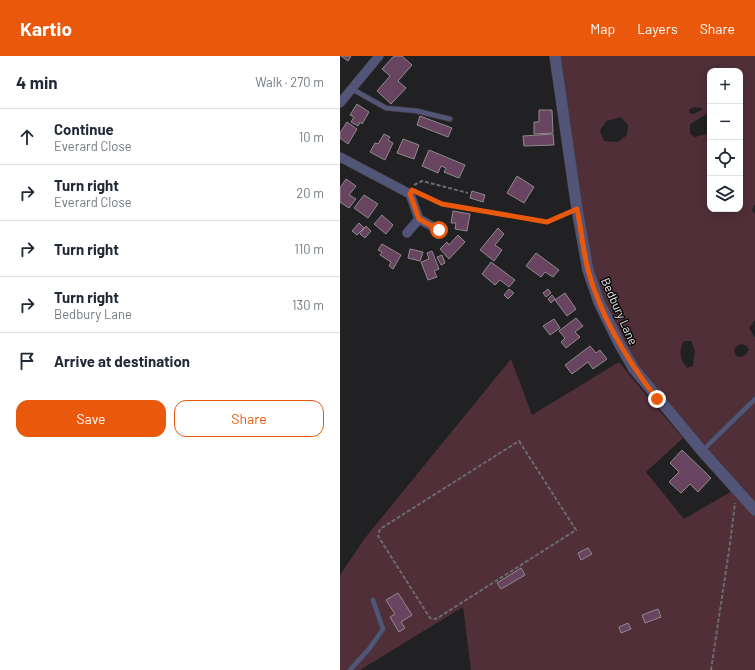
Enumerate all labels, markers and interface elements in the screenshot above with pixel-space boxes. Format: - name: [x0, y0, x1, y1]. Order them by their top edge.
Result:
- text: Kartio: [20, 17, 72, 40]
- text: Map: [590, 20, 615, 37]
- text: Layers: [637, 20, 678, 37]
- text: Share: [700, 20, 735, 37]
- map controls: [707, 68, 743, 212]
- button: +: [707, 68, 743, 104]
- text: 4 min: [16, 72, 58, 92]
- text: Walk · 270 m: [255, 74, 324, 90]
- button: −: [707, 104, 743, 140]
- text: Continue: [54, 120, 114, 138]
- icon: ahead: [16, 126, 38, 148]
- text: 10 m: [299, 129, 324, 145]
- text: Everard Close: [54, 138, 132, 154]
- button: locate: [707, 140, 743, 176]
- text: Turn right: [54, 176, 119, 194]
- button: layers: [707, 176, 743, 212]
- icon: right: [16, 182, 38, 204]
- text: 20 m: [296, 185, 324, 201]
- text: Everard Close: [54, 194, 132, 210]
- route start: [430, 221, 448, 239]
- icon: right: [16, 238, 38, 260]
- text: Turn right: [54, 240, 119, 258]
- text: 110 m: [294, 241, 324, 257]
- street label: Bedbury Lane: [599, 275, 641, 347]
- text: Turn right: [54, 288, 119, 306]
- icon: right: [16, 294, 38, 316]
- text: 130 m: [292, 297, 324, 313]
- text: Bedbury Lane: [54, 306, 132, 322]
- icon: arrive: [16, 350, 38, 372]
- text: Arrive at destination: [54, 352, 190, 370]
- route end: [648, 390, 666, 408]
- button: Save: [16, 400, 166, 437]
- button: Share: [174, 400, 324, 437]

